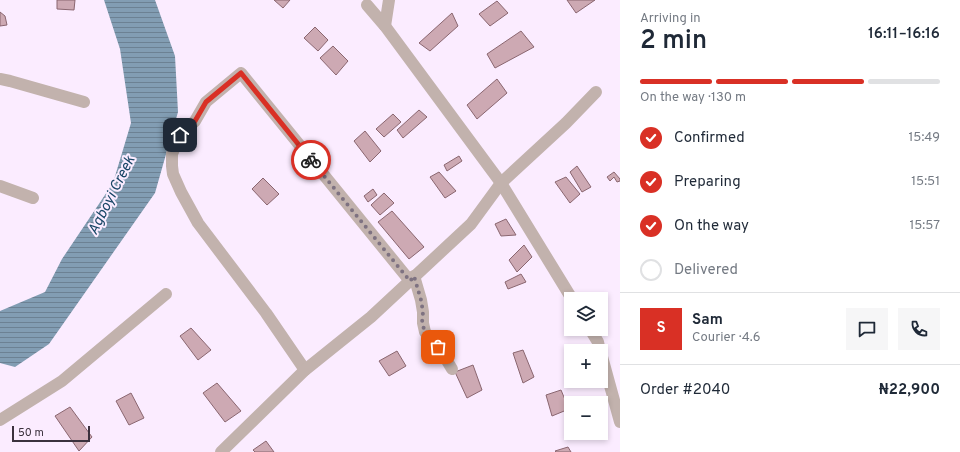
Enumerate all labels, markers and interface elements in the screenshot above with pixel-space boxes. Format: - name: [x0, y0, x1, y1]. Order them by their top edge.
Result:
- text: Arriving in: [640, 11, 701, 27]
- text: 2 min: [640, 25, 707, 58]
- text: 16:11–16:16: [868, 25, 940, 44]
- text: On the way · 130 m: [640, 90, 746, 106]
- pin: [163, 118, 197, 152]
- icon: home: [169, 124, 191, 146]
- icon: check: [640, 127, 662, 149]
- text: Confirmed: [674, 129, 745, 148]
- text: 15:49: [909, 130, 940, 146]
- courier: [291, 140, 331, 180]
- icon: bike: [300, 149, 322, 171]
- water label: Agboyi Creek: [84, 153, 141, 238]
- icon: check: [640, 171, 662, 193]
- text: Preparing: [674, 173, 741, 192]
- text: 15:51: [911, 174, 940, 190]
- icon: check: [640, 215, 662, 237]
- text: On the way: [674, 217, 749, 236]
- text: 15:57: [909, 218, 940, 234]
- text: Delivered: [674, 261, 738, 280]
- map controls: [564, 292, 608, 440]
- button: layers: [564, 292, 608, 336]
- button: chat: [846, 308, 888, 350]
- button: phone: [898, 308, 940, 350]
- text: Sam: [692, 311, 723, 330]
- text: S: [656, 319, 666, 338]
- pin: [421, 330, 455, 364]
- text: Courier · 4.6: [692, 330, 760, 346]
- icon: bag: [427, 336, 449, 358]
- button: +: [564, 344, 608, 388]
- text: Order #2040: [640, 381, 730, 400]
- text: ₦22,900: [879, 381, 940, 400]
- button: −: [564, 396, 608, 440]
- scale bar: [12, 424, 90, 443]
- text: 50 m: [18, 426, 44, 440]

